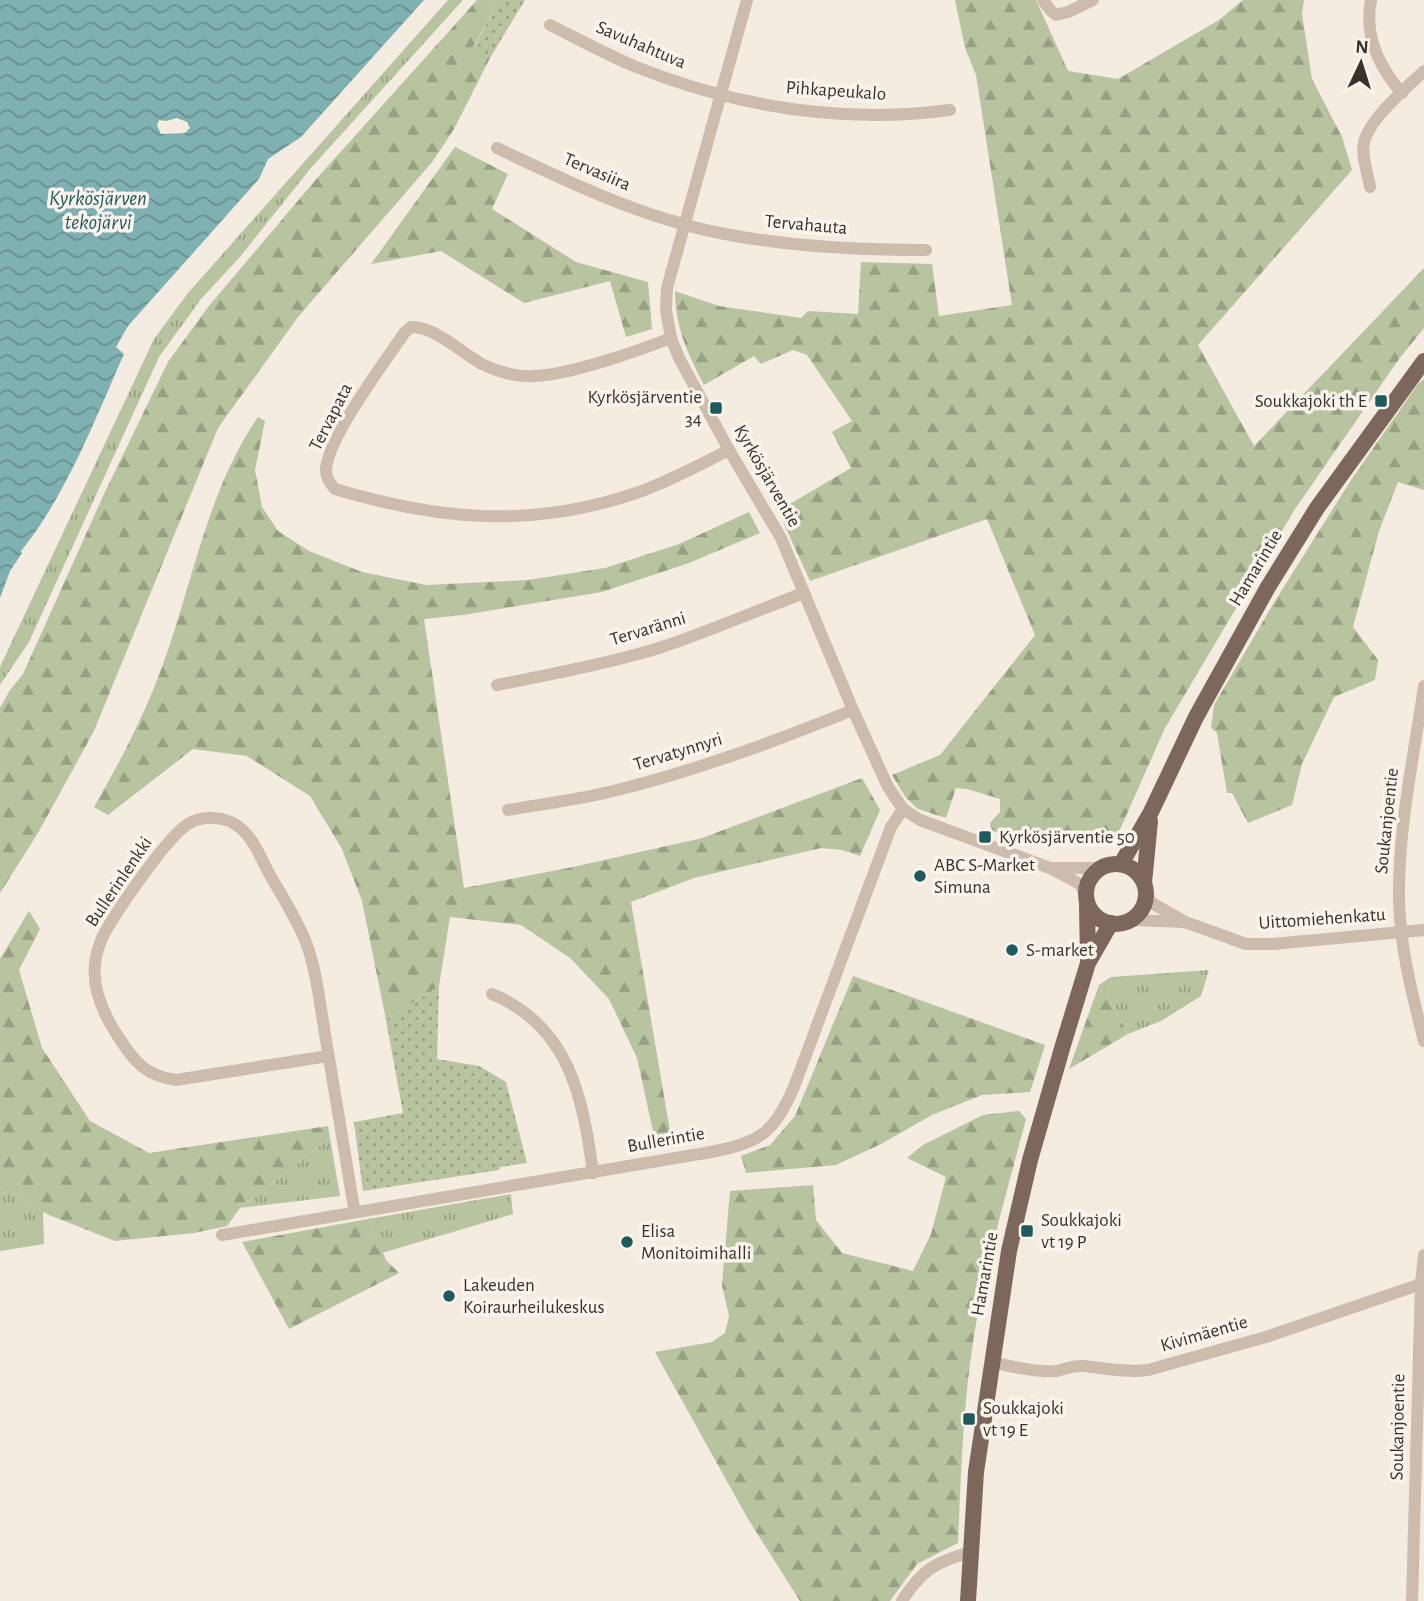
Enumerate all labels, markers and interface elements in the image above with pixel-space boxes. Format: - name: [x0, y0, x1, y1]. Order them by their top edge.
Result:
- street label: Savuhahtuva: [593, 18, 689, 72]
- north arrow: [1326, 28, 1396, 98]
- text: N: [1355, 38, 1369, 57]
- street label: Pihkapeukalo: [785, 78, 887, 104]
- street label: Tervasiira: [561, 149, 633, 195]
- water label: Kyrkösjärven tekojärvi: [49, 188, 147, 233]
- street label: Tervahauta: [764, 212, 848, 238]
- street label: Tervapata: [306, 380, 356, 454]
- place label: Kyrkösjärventie 34: [587, 388, 702, 429]
- place label: Soukkajoki th E: [1255, 392, 1367, 411]
- marker: Soukkajoki th E: [1373, 393, 1389, 409]
- marker: Kyrkösjärventie 34: [708, 400, 724, 416]
- street label: Kyrkösjärventie: [730, 422, 804, 530]
- street label: Hamarintie: [1226, 527, 1286, 609]
- street label: Tervaränni: [608, 609, 688, 649]
- street label: Tervatynnyri: [631, 729, 725, 775]
- street label: Soukanjoentie: [1372, 767, 1402, 875]
- place label: Kyrkösjärventie 50: [999, 828, 1135, 847]
- marker: Kyrkösjärventie 50: [977, 829, 993, 845]
- street label: Bullerinlenkki: [82, 834, 156, 930]
- place label: ABC S-Market Simuna: [934, 856, 1035, 897]
- marker: ABC S-Market Simuna: [912, 868, 928, 884]
- street label: Uittomiehenkatu: [1258, 905, 1386, 933]
- place label: S-market: [1026, 941, 1094, 960]
- marker: S-market: [1004, 942, 1020, 958]
- street label: Bullerintie: [626, 1124, 706, 1156]
- place label: Soukkajoki vt 19 P: [1041, 1211, 1122, 1252]
- place label: Elisa Monitoimihalli: [641, 1222, 751, 1263]
- marker: Soukkajoki vt 19 P: [1019, 1223, 1035, 1239]
- street label: Hamarintie: [968, 1231, 1002, 1317]
- marker: Elisa Monitoimihalli: [619, 1234, 635, 1250]
- place label: Lakeuden Koiraurheilukeskus: [463, 1276, 604, 1317]
- marker: Lakeuden Koiraurheilukeskus: [441, 1288, 457, 1304]
- street label: Kivimäentie: [1158, 1313, 1250, 1355]
- street label: Soukanjoentie: [1388, 1374, 1408, 1480]
- place label: Soukkajoki vt 19 E: [983, 1399, 1064, 1440]
- marker: Soukkajoki vt 19 E: [961, 1411, 977, 1427]

